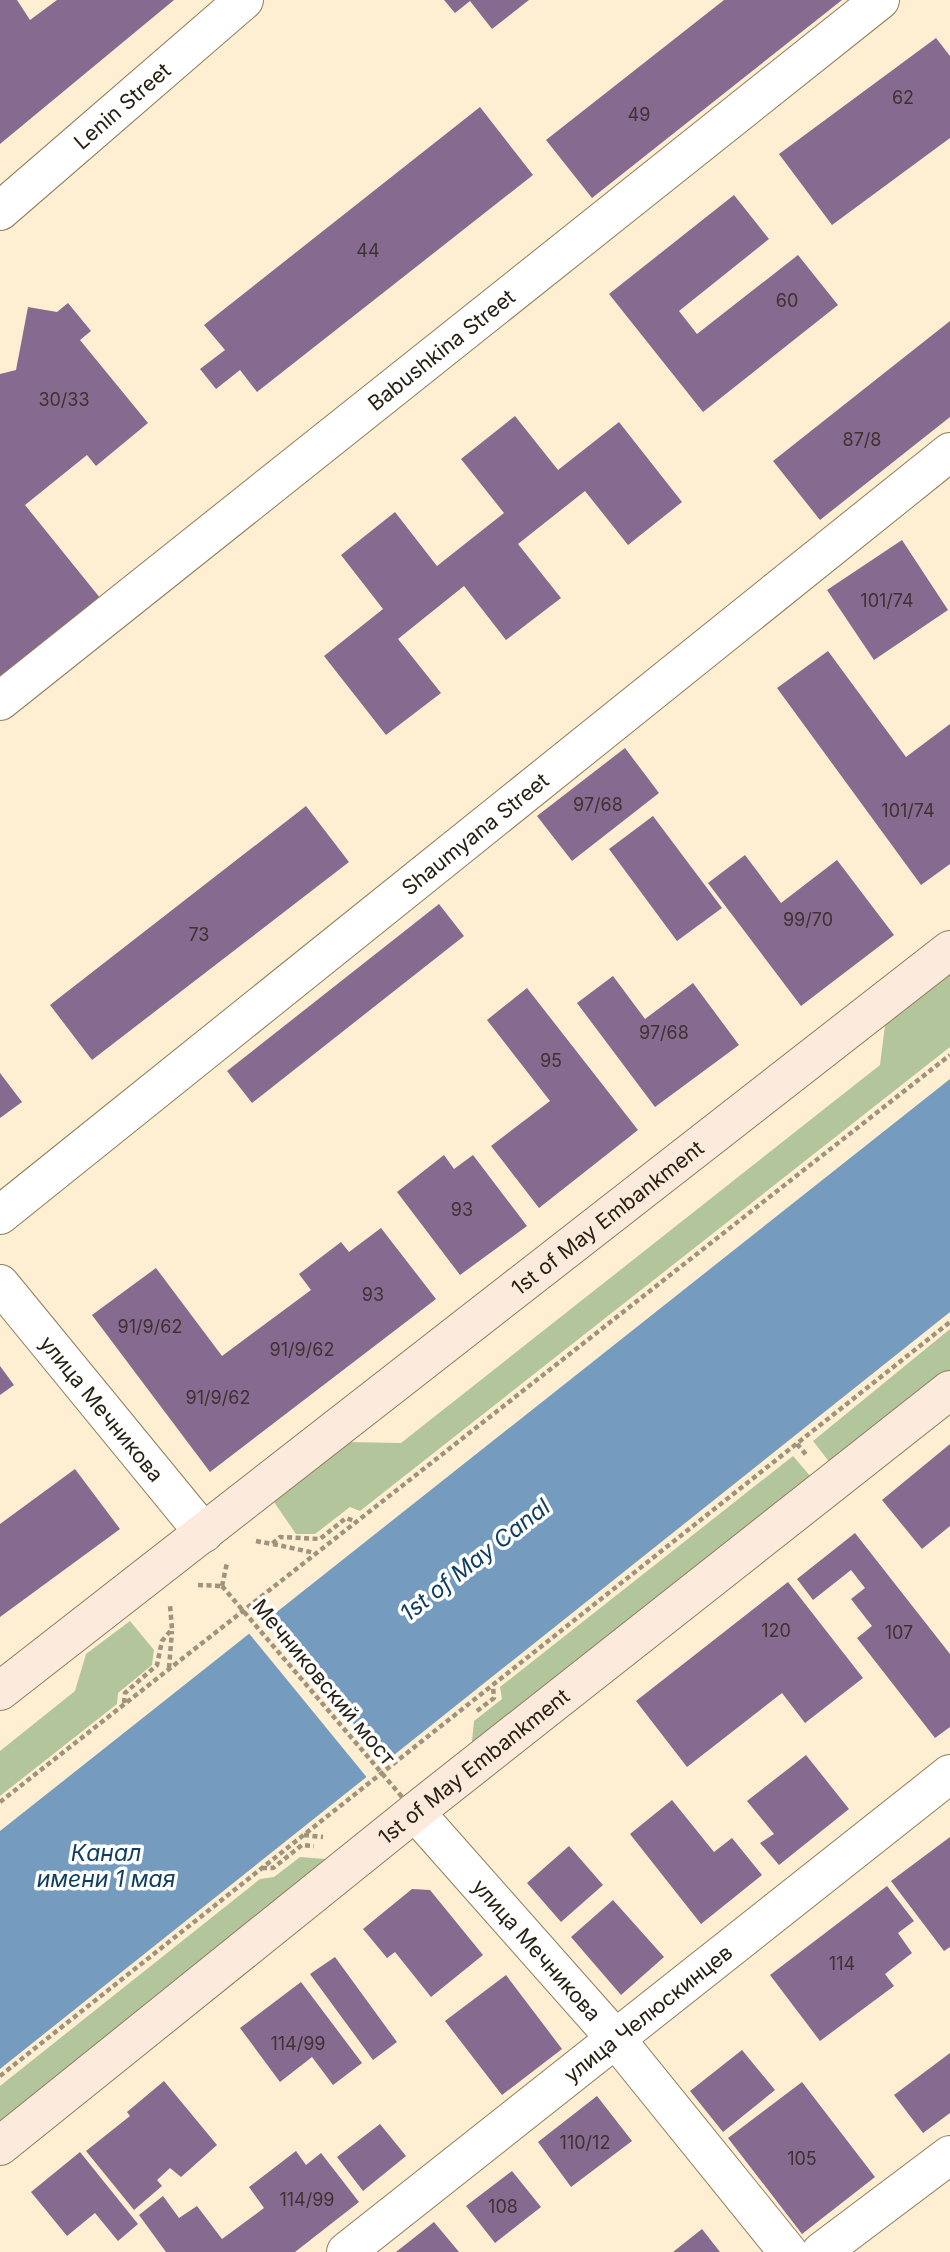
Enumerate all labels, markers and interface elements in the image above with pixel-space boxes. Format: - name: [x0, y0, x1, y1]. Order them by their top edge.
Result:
- street label: Lenin Street: [68, 57, 175, 154]
- house number: 62: [892, 87, 914, 108]
- house number: 49: [628, 104, 650, 125]
- house number: 44: [356, 240, 380, 261]
- street label: Babushkina Street: [363, 284, 520, 416]
- house number: 60: [776, 290, 798, 311]
- house number: 30/33: [38, 389, 90, 410]
- house number: 87/8: [843, 429, 881, 450]
- house number: 101/74: [860, 590, 914, 611]
- street label: Shaumyana Street: [396, 767, 553, 900]
- house number: 97/68: [573, 794, 623, 815]
- house number: 101/74: [881, 800, 935, 821]
- house number: 99/70: [783, 909, 833, 930]
- house number: 73: [188, 924, 210, 945]
- house number: 97/68: [639, 1022, 689, 1043]
- house number: 95: [540, 1050, 562, 1071]
- street label: 1st of May Embankment: [506, 1135, 708, 1300]
- house number: 93: [451, 1199, 473, 1220]
- house number: 93: [362, 1284, 384, 1305]
- house number: 91/9/62: [118, 1316, 182, 1337]
- street label: улица Мечникова: [35, 1331, 169, 1487]
- house number: 91/9/62: [270, 1339, 334, 1360]
- house number: 91/9/62: [186, 1387, 250, 1408]
- water label: 1st of May Canal: [394, 1493, 556, 1627]
- street label: Мечниковский мост: [247, 1594, 401, 1770]
- house number: 120: [761, 1620, 791, 1641]
- house number: 107: [885, 1622, 913, 1643]
- street label: 1st of May Embankment: [373, 1683, 574, 1849]
- water label: Канал имени 1 мая: [37, 1839, 175, 1893]
- street label: улица Мечникова: [468, 1874, 606, 2026]
- street label: улица Челюскинцев: [559, 1939, 737, 2087]
- house number: 114: [829, 1953, 855, 1974]
- house number: 114/99: [270, 2033, 326, 2054]
- house number: 110/12: [560, 2132, 610, 2153]
- house number: 105: [787, 2148, 817, 2169]
- house number: 114/99: [279, 2189, 335, 2210]
- house number: 108: [488, 2196, 518, 2217]

